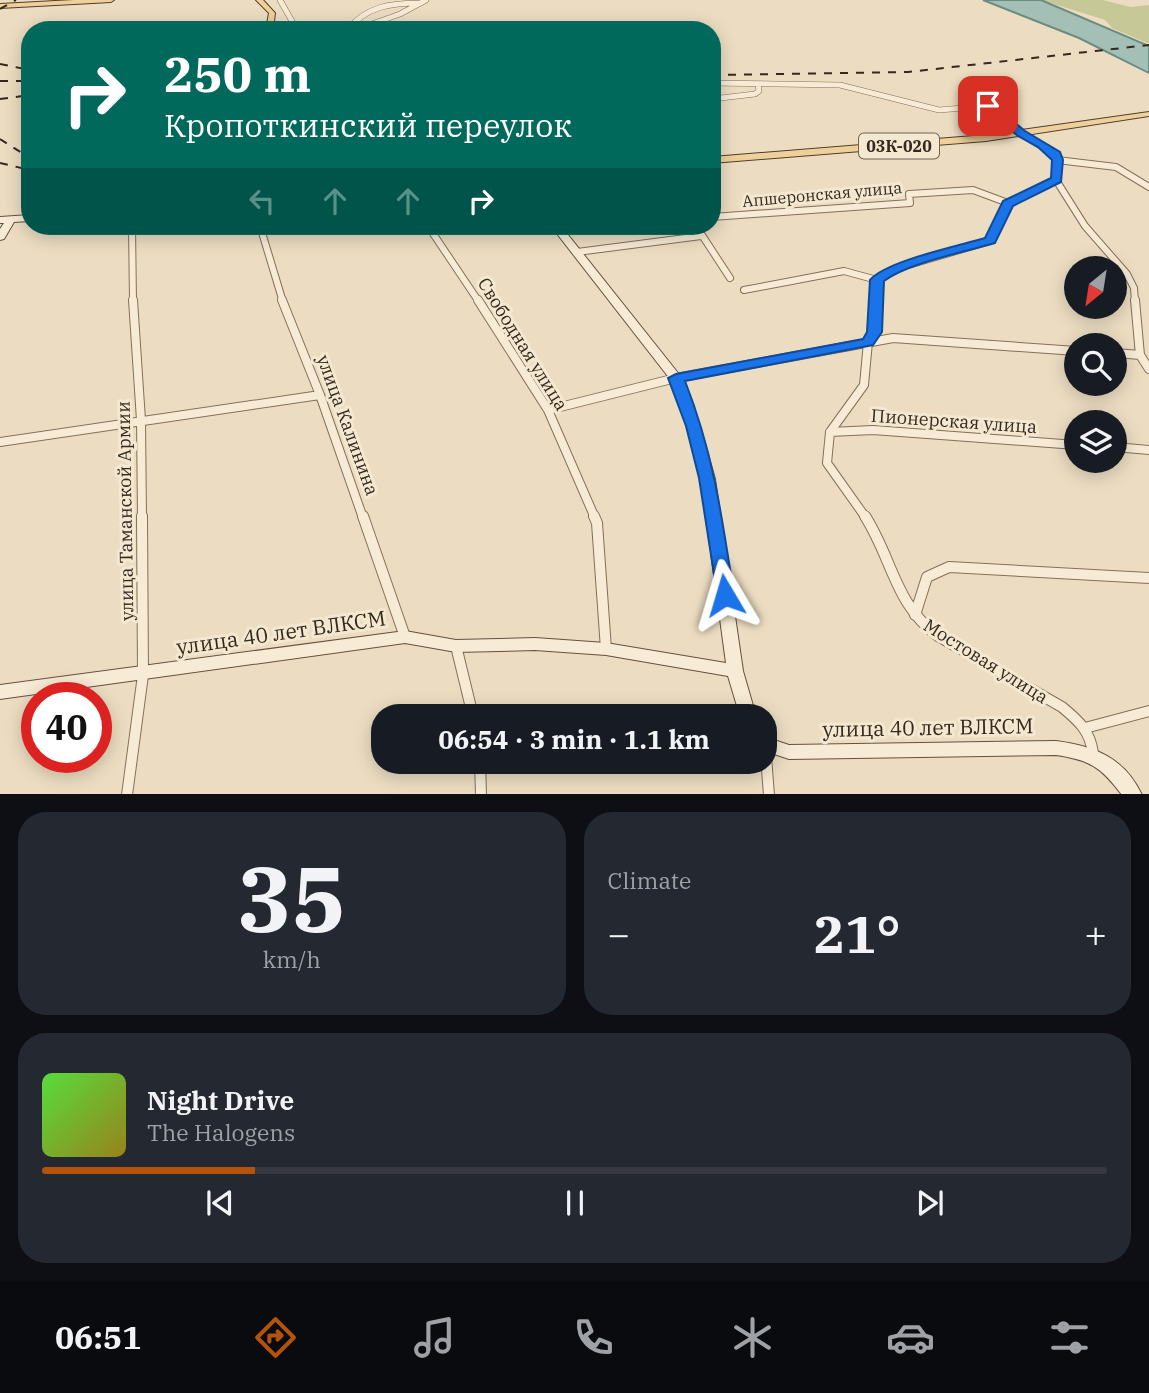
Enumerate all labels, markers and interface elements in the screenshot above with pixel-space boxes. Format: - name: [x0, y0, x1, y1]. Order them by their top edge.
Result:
- text: 250 m: [164, 42, 311, 105]
- icon: right: [49, 49, 140, 140]
- pin: [958, 76, 1018, 136]
- icon: arrive: [969, 87, 1007, 125]
- text: Кропоткинский переулок: [164, 104, 572, 146]
- road number: 03К-020: [859, 134, 939, 158]
- street label: Апшеронская улица: [741, 177, 903, 211]
- icon: left: [243, 182, 281, 220]
- icon: ahead: [316, 182, 354, 220]
- icon: ahead: [389, 182, 427, 220]
- icon: right: [462, 182, 500, 220]
- north arrow: [1064, 256, 1127, 318]
- map controls: [1064, 256, 1127, 473]
- street label: Свободная улица: [473, 273, 573, 415]
- button: search: [1064, 333, 1127, 396]
- street label: улица Калинина: [312, 352, 384, 499]
- street label: улица Таманской Армии: [112, 401, 138, 621]
- street label: Пионерская улица: [870, 404, 1038, 438]
- button: layers: [1064, 410, 1127, 473]
- position arrow: [688, 558, 762, 632]
- street label: улица 40 лет ВЛКСМ: [175, 603, 387, 661]
- street label: Мостовая улица: [919, 613, 1053, 709]
- speed limit sign: 40: [21, 682, 112, 773]
- street label: улица 40 лет ВЛКСМ: [822, 711, 1034, 743]
- text: 06:54 · 3 min · 1.1 km: [438, 722, 710, 756]
- text: 35: [237, 839, 346, 957]
- text: Climate: [608, 865, 691, 895]
- text: 21°: [814, 900, 901, 967]
- text: −: [608, 909, 630, 958]
- text: +: [1084, 909, 1107, 958]
- text: km/h: [263, 944, 321, 974]
- text: Night Drive: [147, 1083, 294, 1117]
- text: The Halogens: [147, 1117, 295, 1147]
- icon: previous: [201, 1184, 239, 1222]
- icon: pause: [556, 1184, 594, 1222]
- icon: next: [911, 1184, 949, 1222]
- icon: directions: [251, 1313, 300, 1362]
- icon: music: [410, 1313, 459, 1362]
- icon: phone: [569, 1313, 618, 1362]
- icon: climate: [728, 1313, 777, 1362]
- icon: car: [886, 1313, 935, 1362]
- icon: filters: [1045, 1313, 1094, 1362]
- text: 06:51: [55, 1316, 141, 1358]

